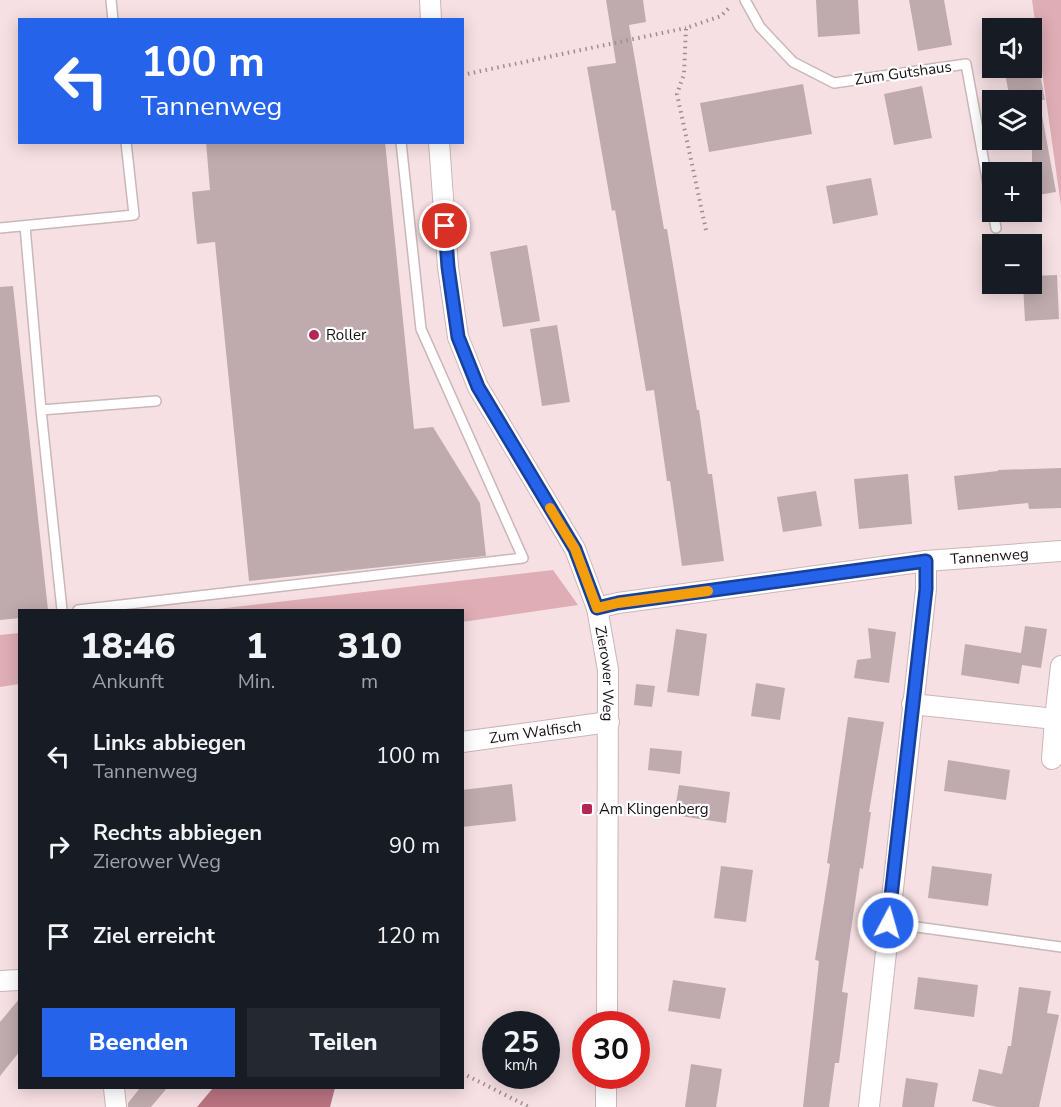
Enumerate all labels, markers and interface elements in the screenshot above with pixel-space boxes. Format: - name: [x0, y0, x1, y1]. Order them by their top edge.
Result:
- map controls: [982, 18, 1042, 294]
- button: sound: [982, 18, 1042, 78]
- text: 100 m: [141, 34, 265, 91]
- icon: left: [42, 42, 120, 120]
- street label: Zum Gutshaus: [853, 56, 953, 90]
- text: Tannenweg: [141, 88, 282, 125]
- button: layers: [982, 90, 1042, 150]
- button: +: [982, 162, 1042, 222]
- pin: [419, 200, 470, 251]
- icon: arrive: [428, 209, 461, 242]
- button: −: [982, 234, 1042, 294]
- place label: Roller: [326, 325, 367, 345]
- marker: Roller: [307, 328, 321, 342]
- street label: Tannenweg: [949, 543, 1029, 569]
- text: 18:46: [80, 622, 176, 671]
- text: 1: [246, 622, 267, 671]
- text: 310: [337, 622, 402, 671]
- street label: Zierower Weg: [590, 624, 618, 721]
- text: Ankunft: [92, 668, 164, 695]
- text: Min.: [238, 668, 275, 695]
- text: m: [361, 668, 378, 695]
- street label: Zum Walfisch: [488, 716, 583, 748]
- text: Links abbiegen: [93, 728, 246, 758]
- icon: left: [42, 740, 75, 773]
- text: 100 m: [376, 741, 440, 771]
- text: Tannenweg: [93, 758, 198, 785]
- place label: Am Klingenberg: [599, 799, 709, 819]
- marker: Am Klingenberg: [580, 802, 594, 816]
- text: Rechts abbiegen: [93, 818, 262, 848]
- icon: right: [42, 830, 75, 863]
- text: 90 m: [389, 831, 440, 861]
- text: Zierower Weg: [93, 848, 221, 875]
- position arrow: [856, 891, 920, 955]
- icon: arrive: [42, 920, 75, 953]
- text: Ziel erreicht: [93, 921, 215, 951]
- text: 120 m: [376, 921, 440, 951]
- button: Beenden: [42, 1008, 235, 1077]
- button: Teilen: [247, 1008, 440, 1077]
- speed limit sign: 30: [572, 1011, 650, 1089]
- text: 25: [503, 1022, 539, 1063]
- text: km/h: [504, 1055, 538, 1075]

